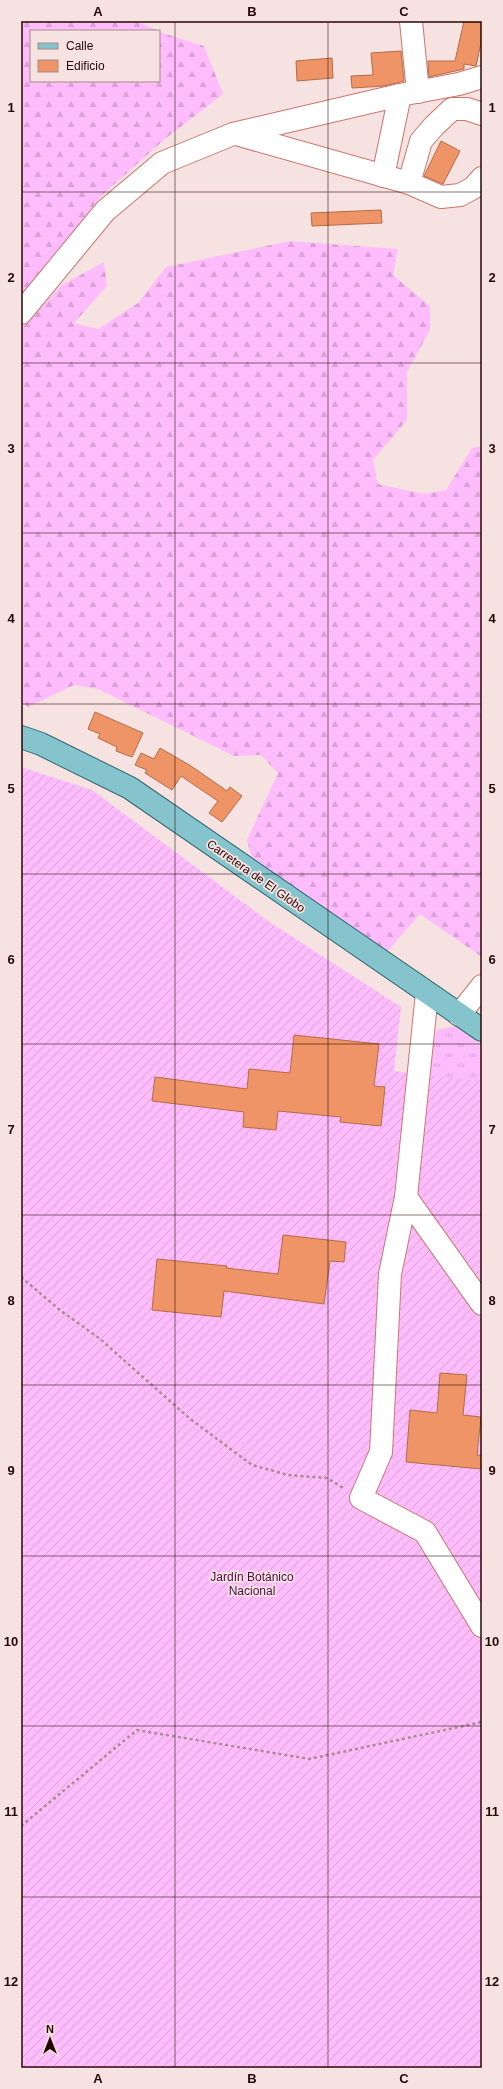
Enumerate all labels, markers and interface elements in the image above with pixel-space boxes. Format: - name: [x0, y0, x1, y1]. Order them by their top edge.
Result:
- text: A: [93, 4, 103, 19]
- text: B: [247, 4, 257, 19]
- text: C: [399, 4, 409, 19]
- legend: [30, 30, 160, 82]
- text: Calle: [66, 39, 94, 53]
- text: Edificio: [66, 59, 105, 73]
- text: 1: [7, 100, 15, 115]
- text: 1: [488, 100, 496, 115]
- text: 2: [7, 270, 15, 285]
- text: 2: [488, 270, 496, 285]
- text: 3: [7, 441, 15, 456]
- text: 3: [488, 441, 496, 456]
- text: 4: [7, 611, 15, 626]
- text: 4: [488, 611, 496, 626]
- text: 5: [7, 781, 15, 796]
- text: 5: [488, 781, 496, 796]
- street label: Carretera de El Globo: [204, 837, 308, 915]
- text: 6: [7, 952, 15, 967]
- text: 6: [488, 952, 496, 967]
- text: 7: [7, 1122, 15, 1137]
- text: 7: [488, 1122, 496, 1137]
- text: 8: [7, 1293, 15, 1308]
- text: 8: [488, 1293, 496, 1308]
- text: 9: [7, 1463, 15, 1478]
- text: 9: [488, 1463, 496, 1478]
- park label: Jardín Botánico Nacional: [210, 1570, 294, 1598]
- text: 10: [4, 1634, 18, 1649]
- text: 10: [485, 1634, 499, 1649]
- text: 11: [4, 1804, 18, 1819]
- text: 11: [485, 1804, 499, 1819]
- text: 12: [4, 1974, 18, 1989]
- text: 12: [485, 1974, 499, 1989]
- north arrow: [30, 2019, 70, 2059]
- text: N: [46, 2023, 54, 2035]
- text: A: [93, 2071, 103, 2086]
- text: B: [247, 2071, 257, 2086]
- text: C: [399, 2071, 409, 2086]

